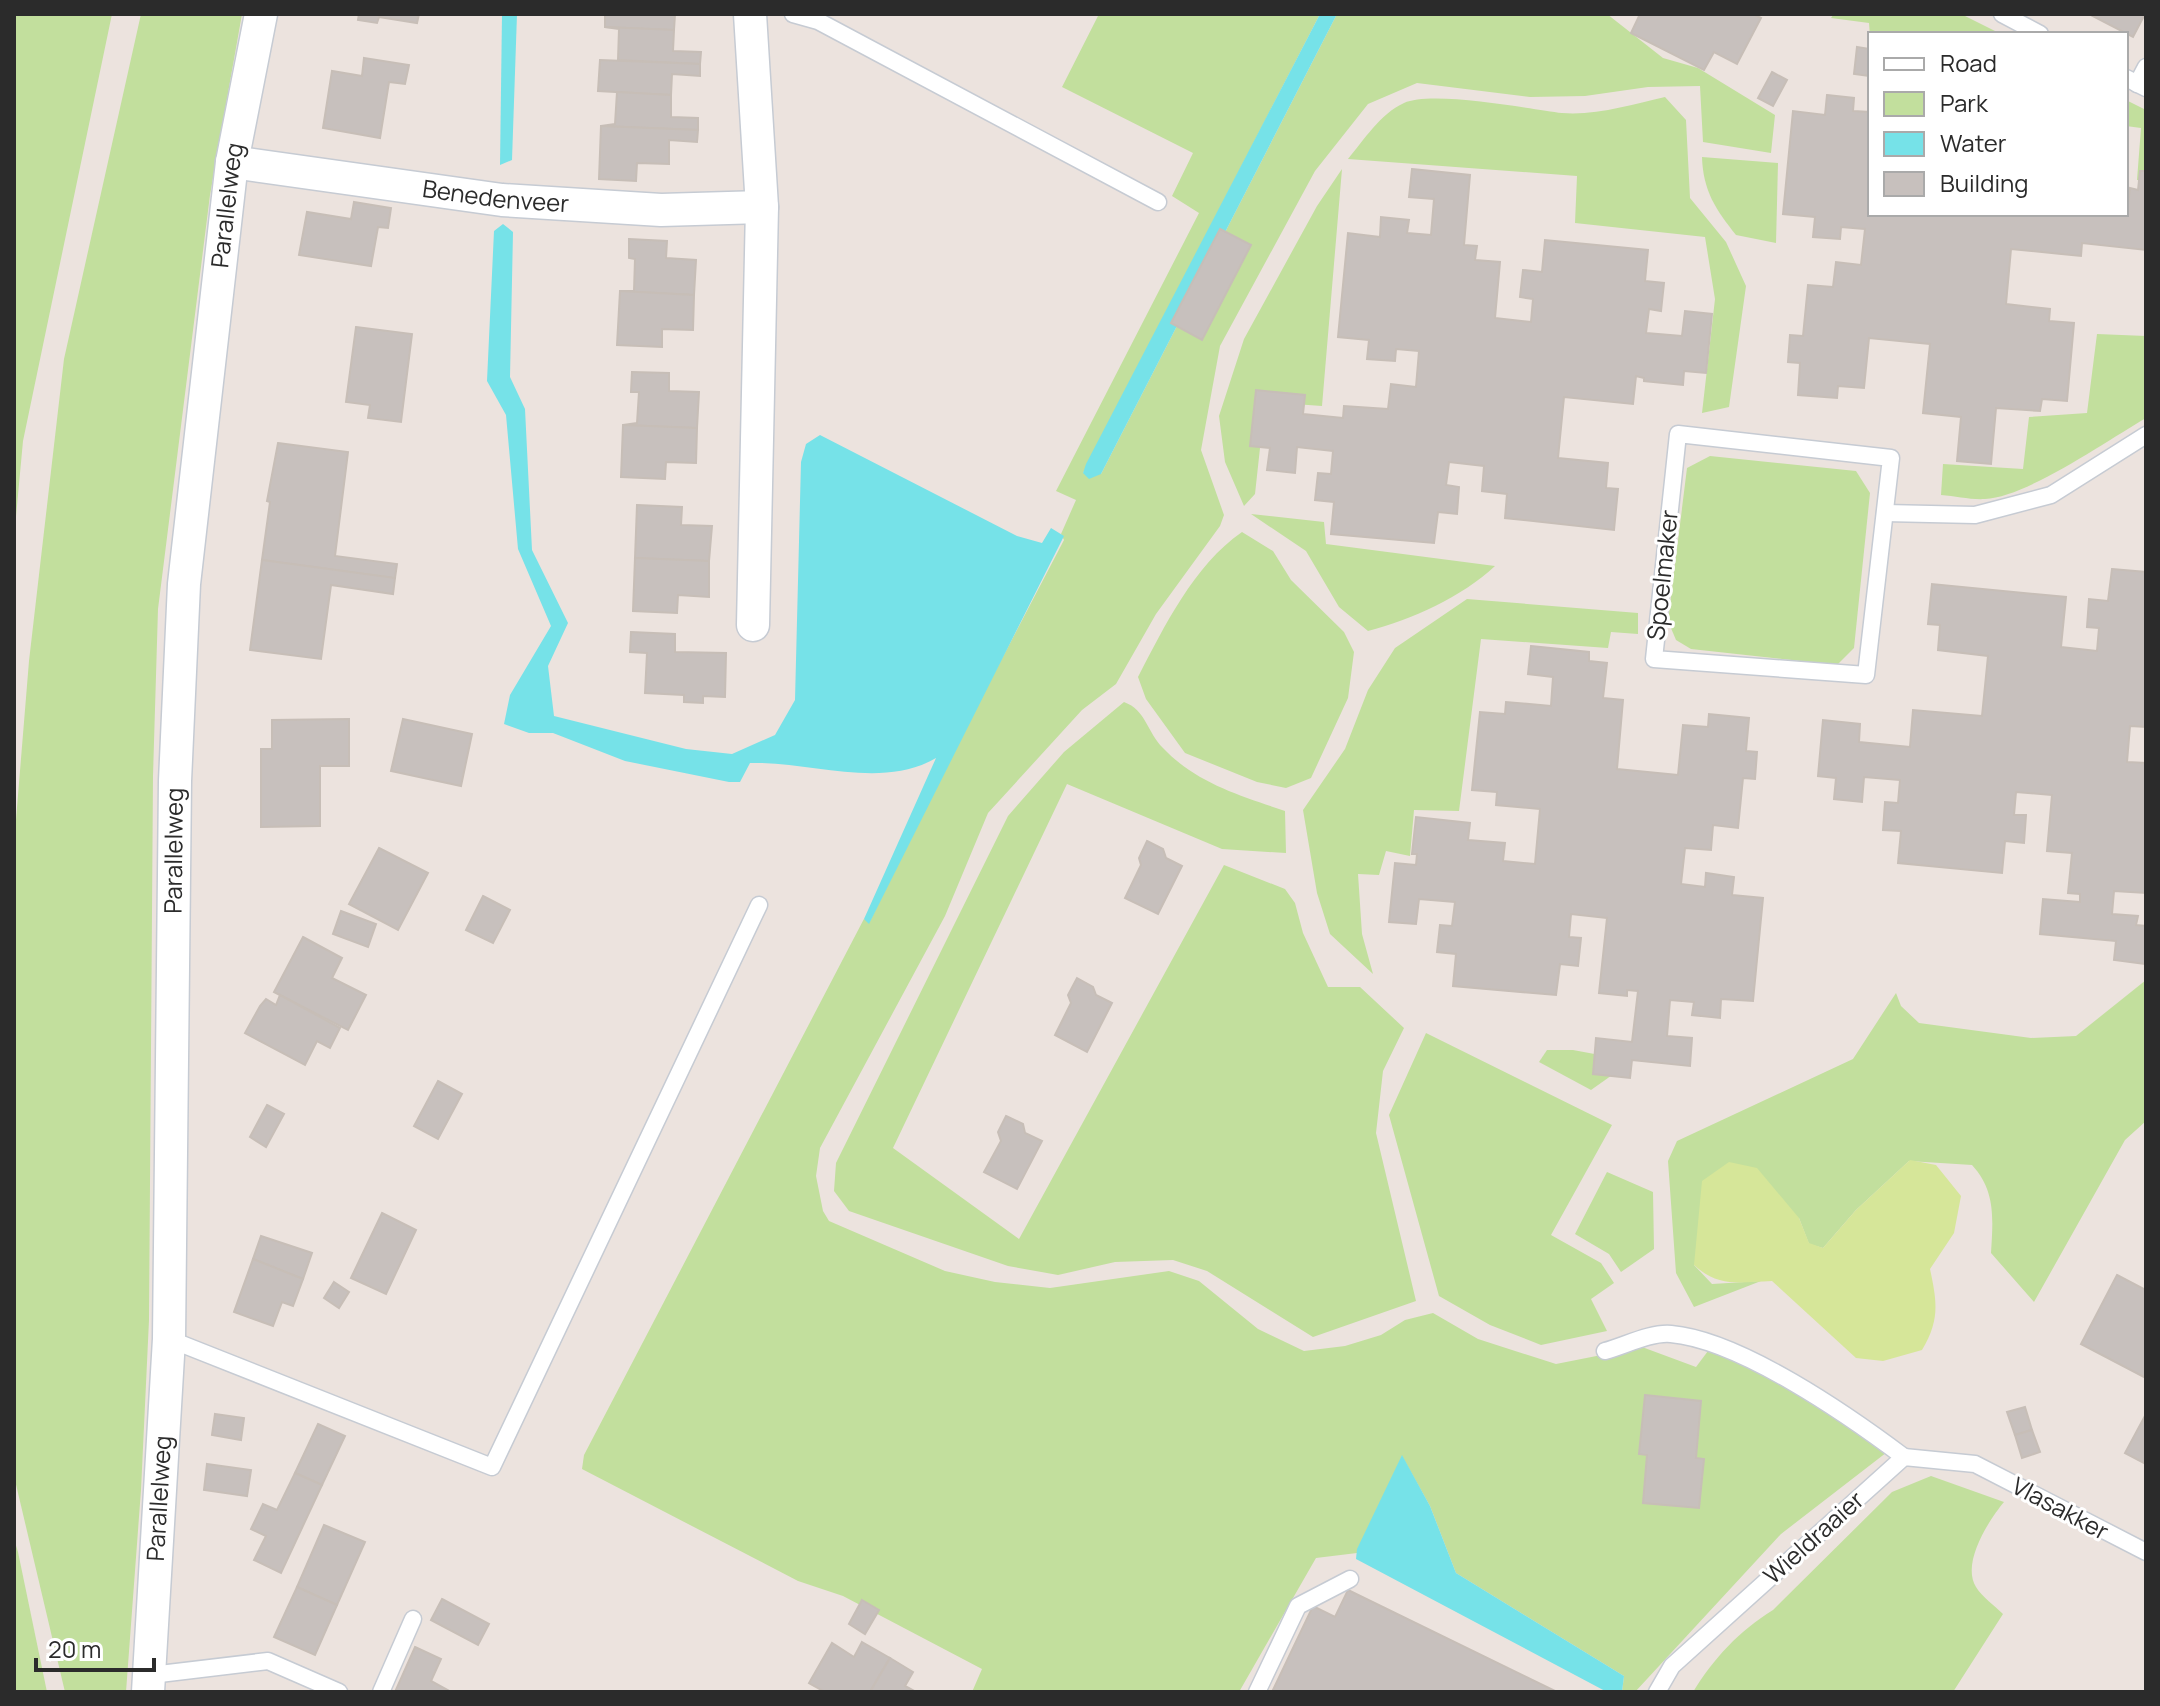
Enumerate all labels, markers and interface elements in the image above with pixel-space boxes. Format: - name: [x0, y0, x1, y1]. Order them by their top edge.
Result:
- legend: [1868, 32, 2128, 216]
- text: Road: [1940, 46, 1997, 79]
- text: Park: [1940, 86, 1989, 119]
- text: Water: [1940, 126, 2007, 159]
- street label: Parallelweg: [202, 140, 250, 270]
- text: Building: [1940, 166, 2028, 199]
- street label: Benedenveer: [420, 171, 570, 219]
- street label: Spoelmaker: [1638, 508, 1685, 642]
- street label: Parallelweg: [156, 788, 190, 914]
- street label: Parallelweg: [138, 1434, 178, 1562]
- street label: Vlasakker: [2007, 1468, 2115, 1547]
- street label: Wieldraaier: [1756, 1483, 1871, 1591]
- scale bar: [36, 1622, 154, 1672]
- text: 20 m: [48, 1632, 101, 1665]

